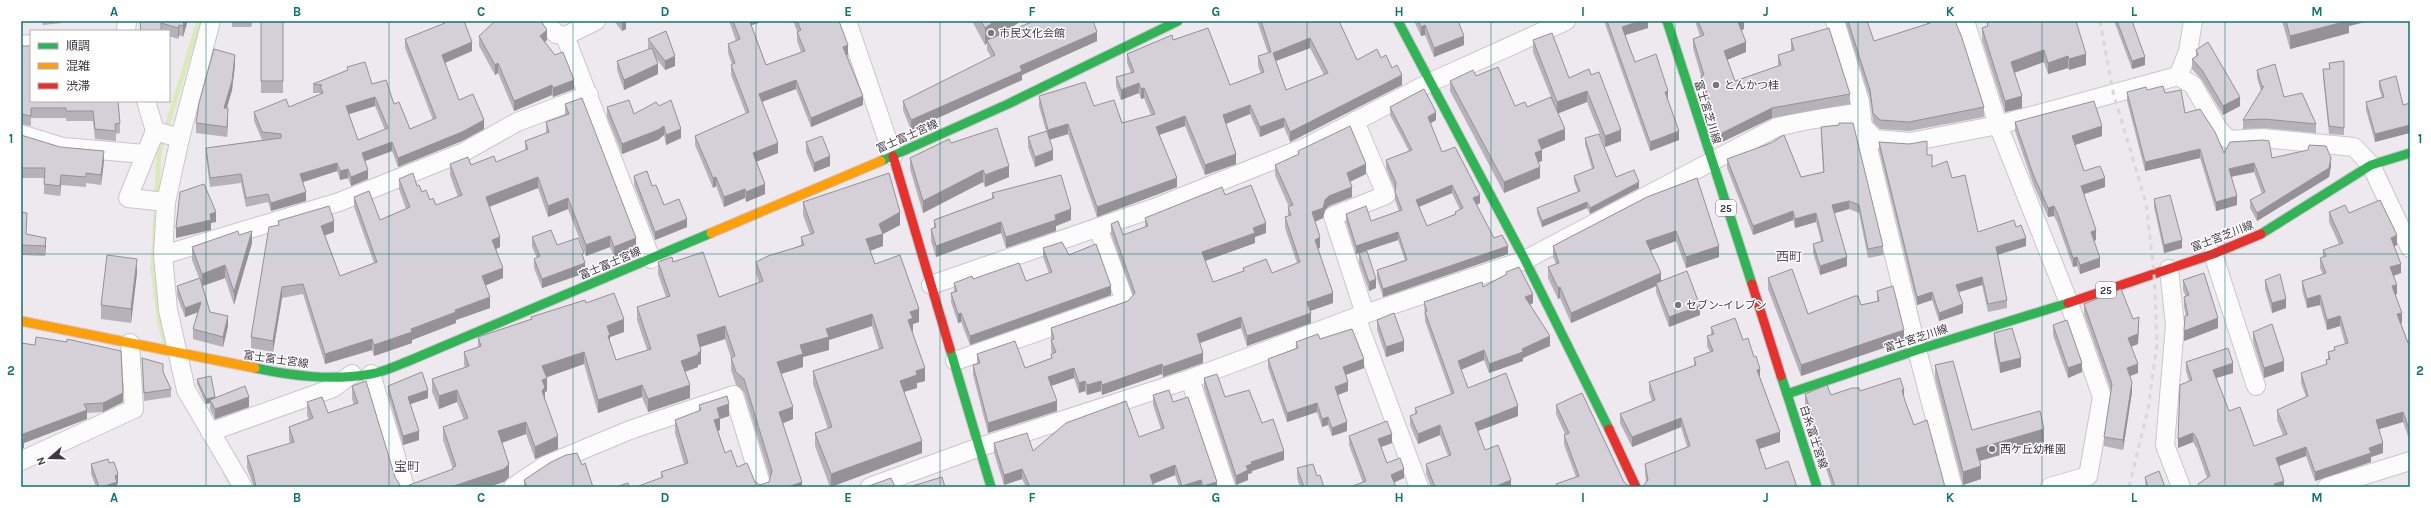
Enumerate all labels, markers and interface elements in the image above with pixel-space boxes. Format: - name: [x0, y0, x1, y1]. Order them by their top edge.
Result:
- text: A: [110, 4, 118, 19]
- text: B: [293, 4, 301, 19]
- text: C: [477, 4, 485, 19]
- text: D: [661, 4, 670, 19]
- text: E: [844, 4, 852, 19]
- text: F: [1028, 4, 1036, 19]
- text: G: [1212, 4, 1220, 19]
- text: H: [1394, 4, 1404, 19]
- text: I: [1581, 4, 1585, 19]
- text: J: [1763, 4, 1769, 19]
- text: K: [1946, 4, 1955, 19]
- text: L: [2131, 4, 2138, 19]
- text: M: [2311, 4, 2323, 19]
- place label: 市民文化会館: [999, 27, 1065, 40]
- marker: 市民文化会館: [986, 28, 996, 38]
- legend: [30, 30, 170, 102]
- text: 順調: [66, 39, 90, 53]
- text: 混雑: [66, 59, 90, 73]
- text: 渋滞: [66, 79, 90, 93]
- street label: 富士宮芝川線: [1692, 79, 1723, 146]
- place label: とんかつ桂: [1724, 79, 1779, 92]
- marker: とんかつ桂: [1711, 80, 1721, 90]
- street label: 富士富士宮線: [874, 117, 940, 156]
- text: 1: [9, 131, 13, 146]
- text: 1: [2418, 131, 2422, 146]
- road number: 25: [1716, 200, 1736, 216]
- street label: 富士宮芝川線: [2189, 219, 2255, 254]
- street label: 富士富士宮線: [577, 245, 643, 282]
- district label: 西町: [1776, 249, 1802, 264]
- road number: 25: [2096, 282, 2116, 298]
- place label: セブン-イレブン: [1686, 299, 1767, 312]
- marker: セブン-イレブン: [1673, 300, 1683, 310]
- street label: 富士宮芝川線: [1883, 322, 1950, 355]
- street label: 富士富士宮線: [242, 348, 310, 371]
- text: 2: [7, 363, 15, 378]
- text: 2: [2416, 363, 2424, 378]
- street label: 白糸富士宮線: [1797, 404, 1830, 471]
- north arrow: [30, 438, 70, 478]
- place label: 西ケ丘幼稚園: [2000, 443, 2066, 456]
- marker: 西ケ丘幼稚園: [1987, 444, 1997, 454]
- text: N: [34, 455, 49, 467]
- district label: 宝町: [394, 459, 420, 474]
- text: A: [110, 490, 118, 505]
- text: B: [293, 490, 301, 505]
- text: C: [477, 490, 485, 505]
- text: D: [661, 490, 670, 505]
- text: E: [844, 490, 852, 505]
- text: F: [1028, 490, 1036, 505]
- text: G: [1212, 490, 1220, 505]
- text: H: [1394, 490, 1404, 505]
- text: I: [1581, 490, 1585, 505]
- text: J: [1763, 490, 1769, 505]
- text: K: [1946, 490, 1955, 505]
- text: L: [2131, 490, 2138, 505]
- text: M: [2311, 490, 2323, 505]

